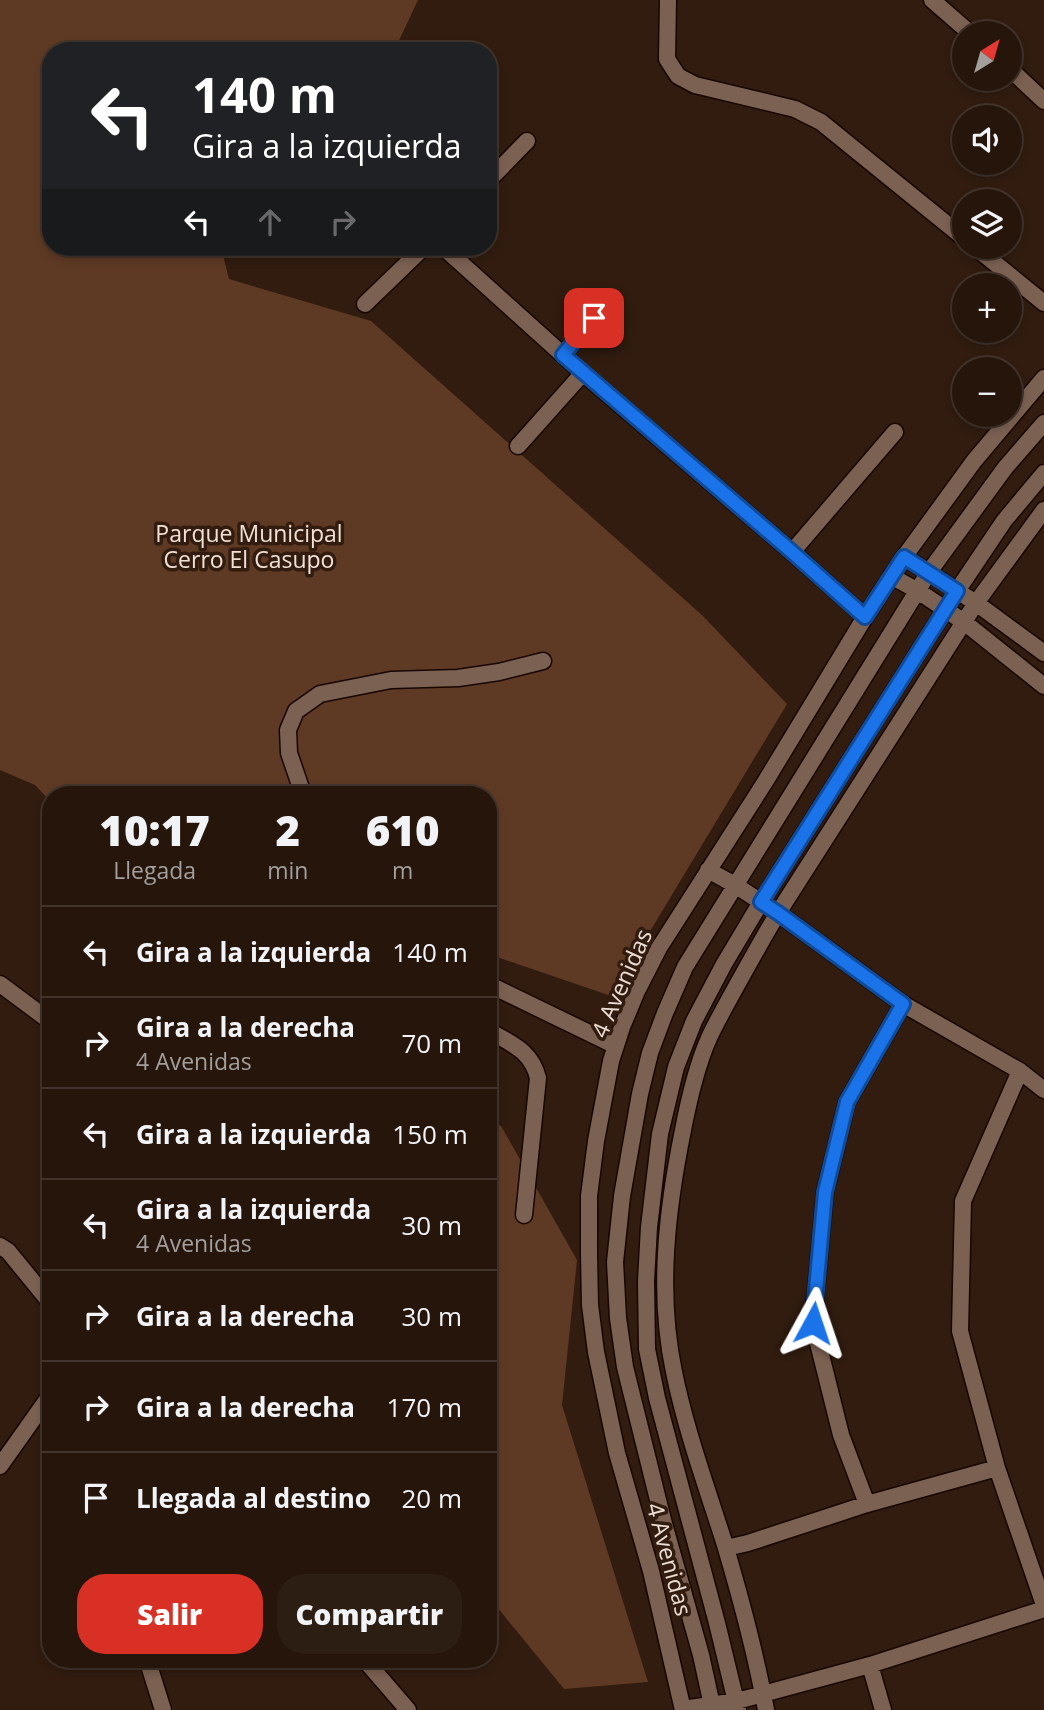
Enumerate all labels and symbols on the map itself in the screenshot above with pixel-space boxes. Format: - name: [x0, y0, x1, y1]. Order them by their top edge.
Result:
- north arrow: [952, 21, 1022, 91]
- pin: [564, 288, 624, 348]
- park label: Parque Municipal Cerro El Casupo: [155, 517, 343, 575]
- street label: 4 Avenidas: [583, 924, 659, 1042]
- position arrow: [776, 1286, 850, 1360]
- street label: 4 Avenidas: [640, 1499, 700, 1619]

